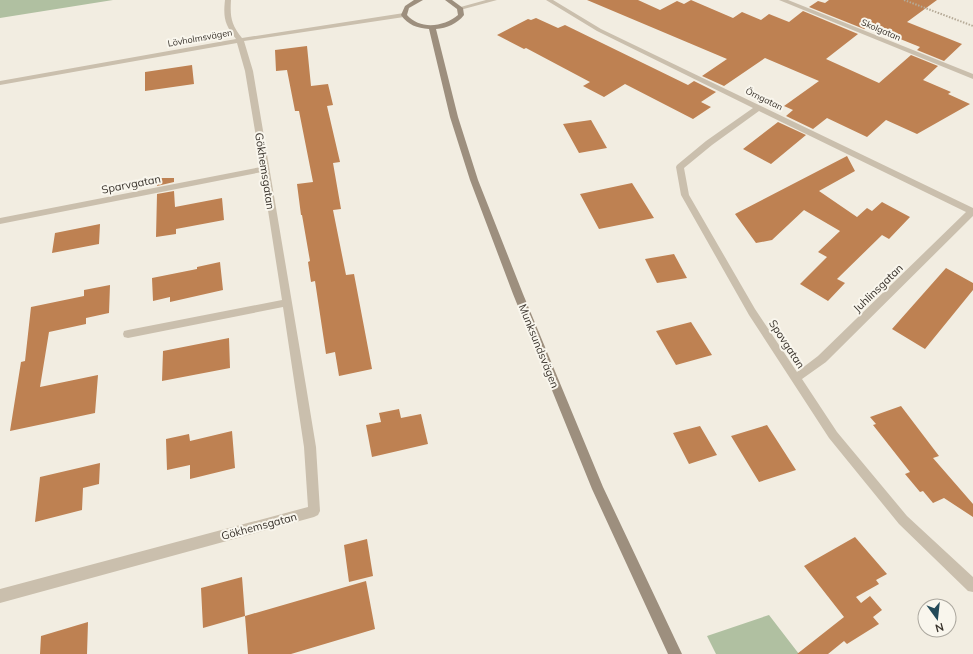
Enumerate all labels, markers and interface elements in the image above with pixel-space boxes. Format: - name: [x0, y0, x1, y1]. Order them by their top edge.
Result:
- street label: Skolgatan: [860, 16, 903, 43]
- street label: Lövholmsvägen: [167, 26, 233, 49]
- street label: Örngatan: [744, 85, 785, 112]
- street label: Gökhemsgatan: [252, 132, 278, 210]
- street label: Sparvgatan: [100, 171, 162, 197]
- street label: Juhlinsgatan: [850, 261, 906, 315]
- street label: Munksundsvägen: [516, 302, 562, 390]
- street label: Spovgatan: [766, 317, 808, 371]
- street label: Gökhemsgatan: [220, 509, 298, 543]
- north arrow: [917, 598, 957, 638]
- text: N: [934, 620, 945, 635]

